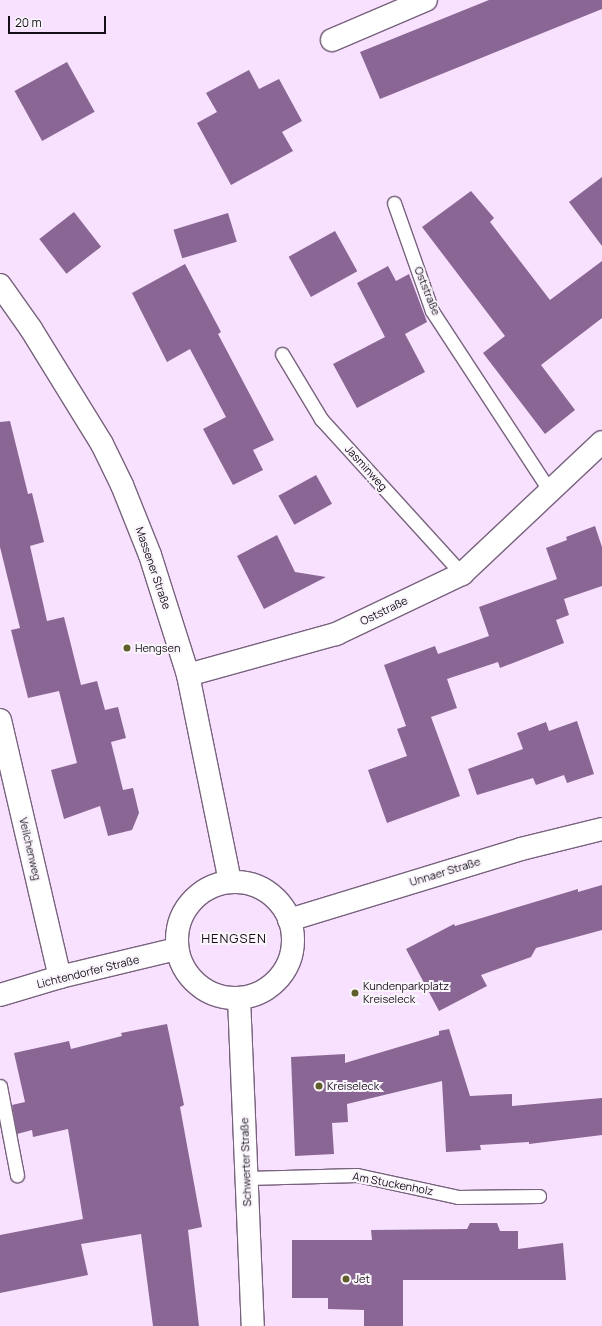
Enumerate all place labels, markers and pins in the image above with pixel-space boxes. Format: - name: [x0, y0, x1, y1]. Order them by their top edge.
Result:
- place label: Hengsen: [135, 641, 180, 655]
- marker: Hengsen: [122, 643, 132, 653]
- place label: Kundenparkplatz Kreiseleck: [363, 980, 449, 1006]
- marker: Kundenparkplatz Kreiseleck: [350, 988, 360, 998]
- place label: Kreiseleck: [327, 1079, 379, 1093]
- marker: Kreiseleck: [314, 1081, 324, 1091]
- place label: Jet: [354, 1272, 370, 1286]
- marker: Jet: [341, 1274, 351, 1284]

